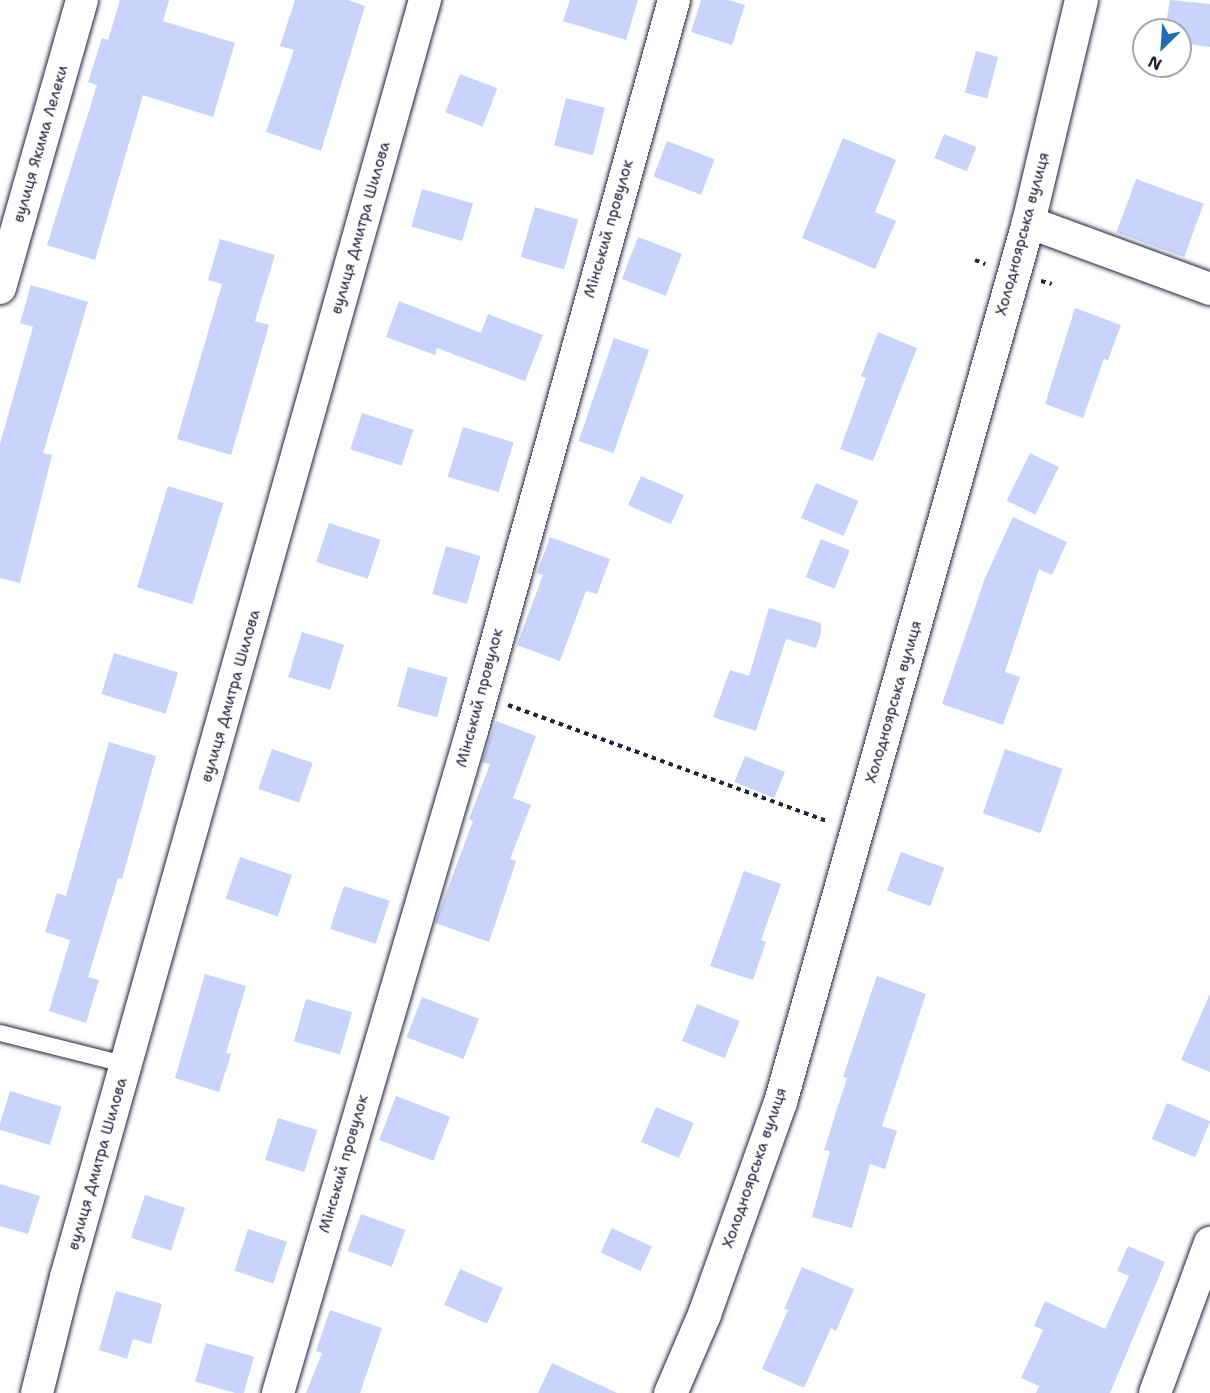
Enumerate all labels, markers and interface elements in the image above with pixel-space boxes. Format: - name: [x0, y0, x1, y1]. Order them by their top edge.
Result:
- north arrow: [1132, 18, 1192, 78]
- text: N: [1145, 51, 1165, 75]
- street label: вулиця Якима Лелеки: [10, 63, 72, 225]
- street label: вулиця Дмитра Шилова: [328, 140, 394, 316]
- street label: Холодноярська вулиця: [993, 150, 1053, 318]
- street label: Мінський провулок: [581, 158, 637, 300]
- street label: вулиця Дмитра Шилова: [198, 608, 264, 784]
- street label: Холодноярська вулиця: [862, 619, 926, 785]
- street label: Мінський провулок: [453, 627, 507, 769]
- street label: вулиця Дмитра Шилова: [65, 1076, 131, 1252]
- street label: Холодноярська вулиця: [719, 1086, 791, 1250]
- street label: Мінський провулок: [316, 1093, 372, 1235]

